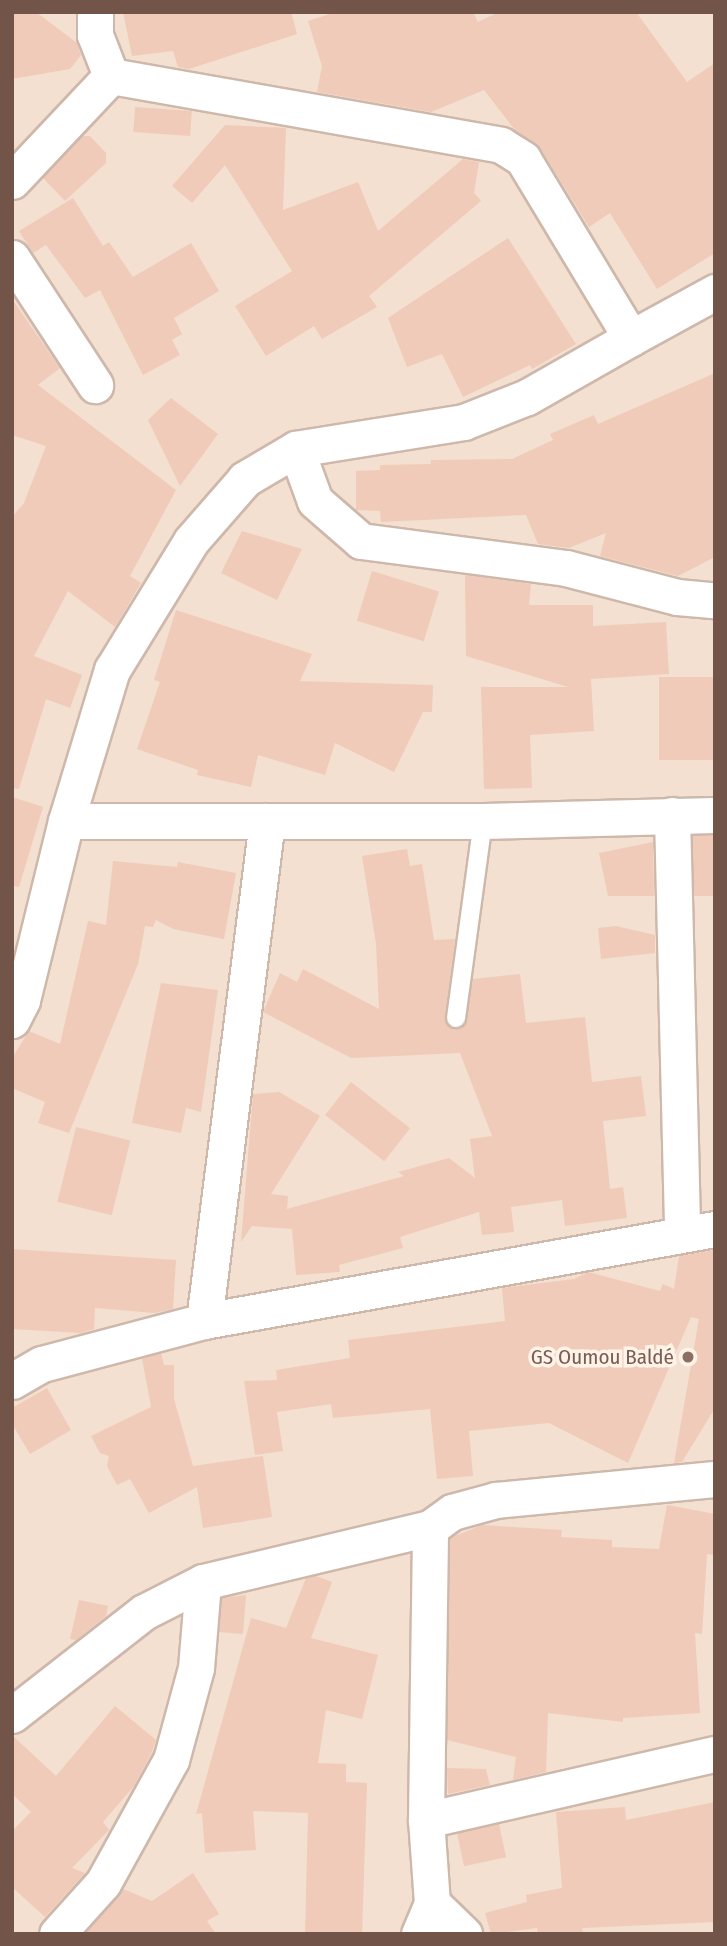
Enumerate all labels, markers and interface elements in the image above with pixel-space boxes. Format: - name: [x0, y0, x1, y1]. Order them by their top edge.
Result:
- place label: GS Oumou Baldé: [531, 1344, 674, 1370]
- marker: GS Oumou Baldé: [680, 1349, 696, 1365]

